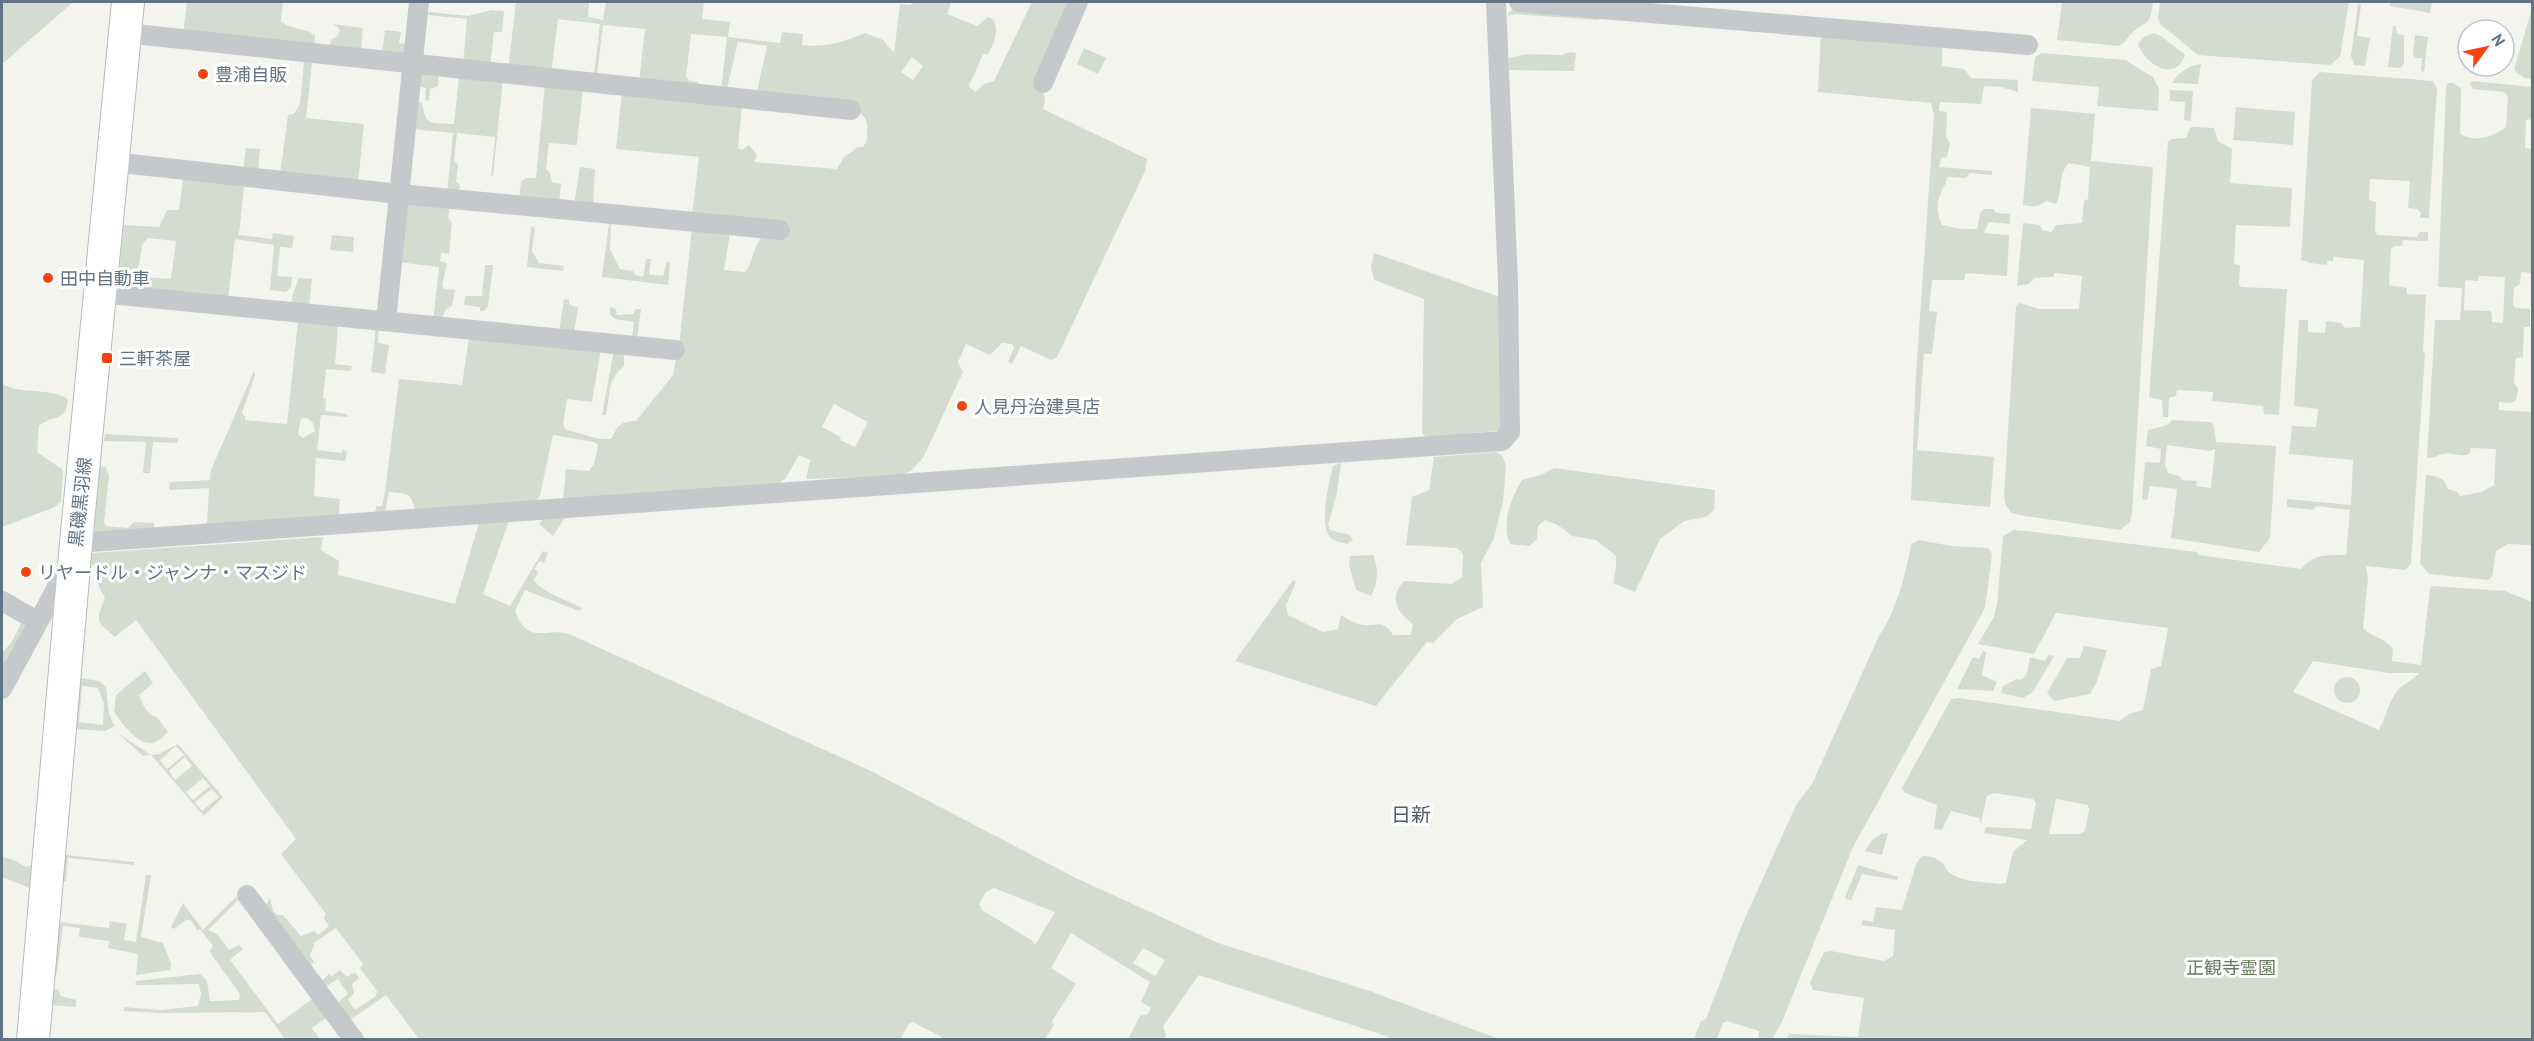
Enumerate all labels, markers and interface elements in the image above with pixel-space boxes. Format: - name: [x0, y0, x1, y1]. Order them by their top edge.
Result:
- north arrow: [2456, 18, 2516, 78]
- text: N: [2487, 30, 2510, 50]
- place label: 豊浦自販: [215, 63, 287, 86]
- marker: 豊浦自販: [196, 67, 210, 81]
- place label: 田中自動車: [60, 267, 150, 290]
- marker: 田中自動車: [41, 271, 55, 285]
- place label: 三軒茶屋: [119, 347, 191, 370]
- marker: 三軒茶屋: [100, 351, 114, 365]
- place label: 人見丹治建具店: [974, 395, 1100, 418]
- marker: 人見丹治建具店: [955, 399, 969, 413]
- street label: 黒磯黒羽線: [64, 456, 96, 548]
- place label: リヤードル・ジャンナ・マスジド: [38, 561, 307, 584]
- marker: リヤードル・ジャンナ・マスジド: [19, 565, 33, 579]
- district label: 日新: [1391, 802, 1431, 828]
- park label: 正観寺霊園: [2186, 956, 2276, 979]

